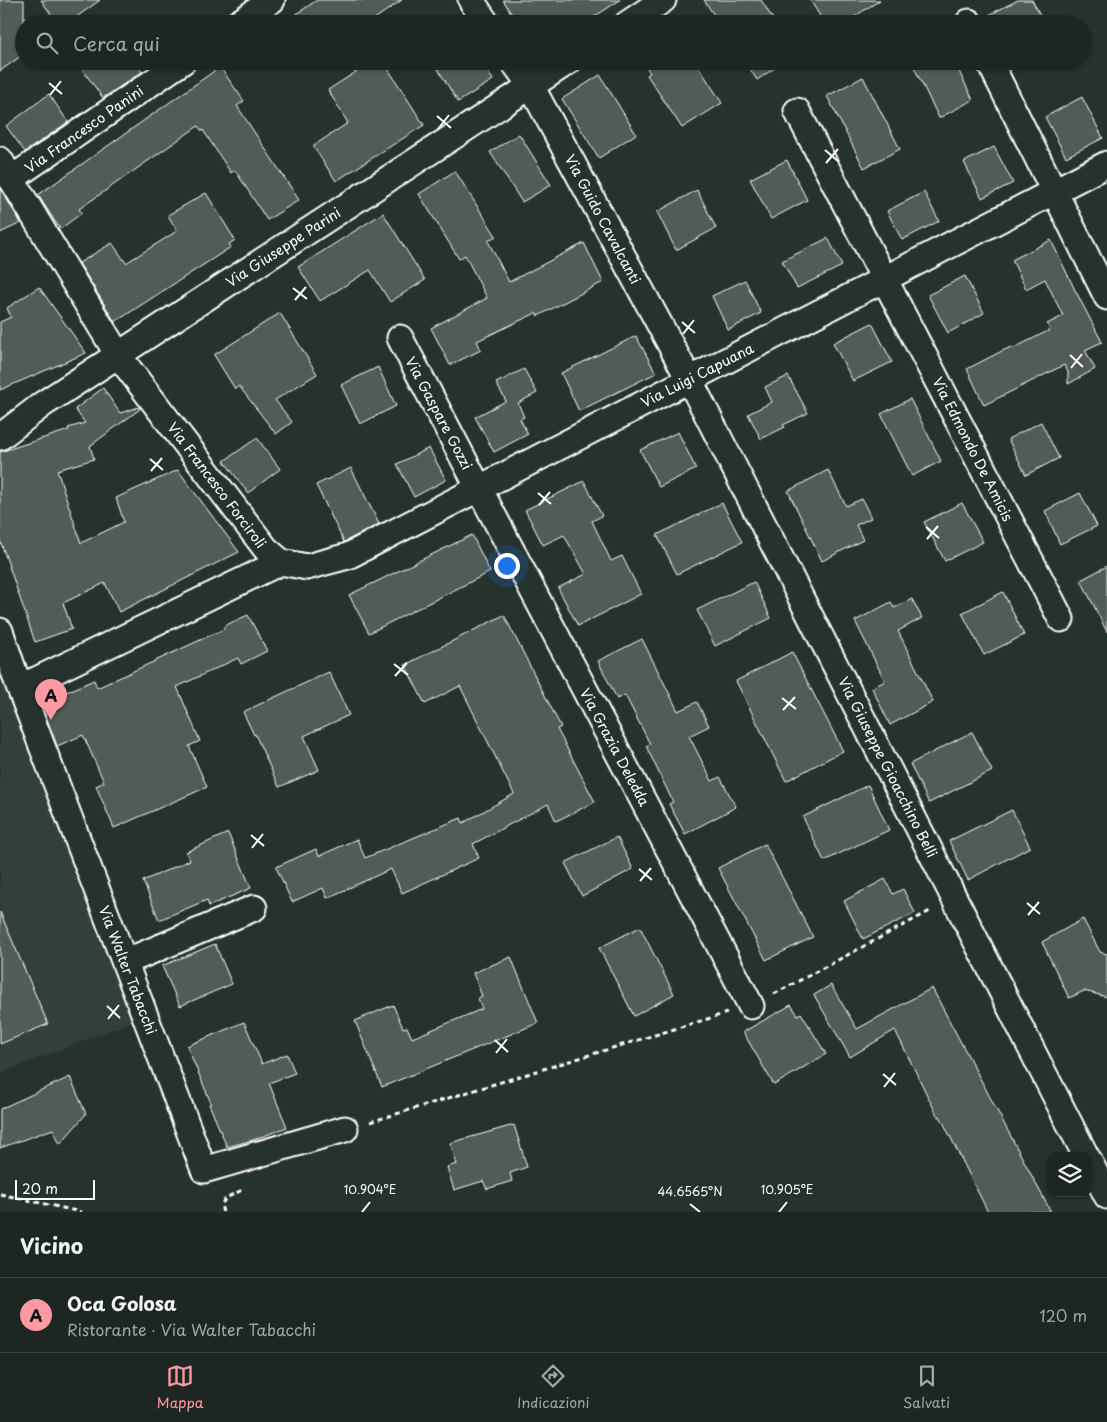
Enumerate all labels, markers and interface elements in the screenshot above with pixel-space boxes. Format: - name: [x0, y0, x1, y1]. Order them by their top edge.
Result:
- search box: [15, 15, 1092, 70]
- icon: search: [33, 29, 61, 57]
- text: Cerca qui: [73, 29, 160, 57]
- street label: Via Francesco Panini: [20, 80, 148, 178]
- street label: Via Guido Cavalcanti: [560, 150, 646, 288]
- street label: Via Giuseppe Parini: [221, 202, 345, 292]
- street label: Via Luigi Capuana: [637, 337, 757, 412]
- street label: Via Gaspare Gozzi: [400, 353, 478, 473]
- street label: Via Edmondo De Amicis: [927, 373, 1019, 525]
- street label: Via Francesco Forciroli: [163, 418, 271, 552]
- your location: [494, 553, 520, 579]
- street label: Via Giuseppe Gioacchino Belli: [833, 673, 943, 861]
- pin: A: [35, 679, 67, 720]
- street label: Via Grazia Deledda: [575, 684, 655, 810]
- street label: Via Walter Tabacchi: [94, 902, 162, 1038]
- map controls: [1047, 1152, 1092, 1197]
- button: layers: [1047, 1152, 1092, 1197]
- scale bar: [15, 1177, 95, 1200]
- text: 20 m: [22, 1178, 58, 1199]
- text: 10.904°E: [344, 1180, 396, 1198]
- text: 10.905°E: [761, 1180, 813, 1198]
- text: 44.6565°N: [657, 1182, 723, 1200]
- text: Vicino: [20, 1229, 83, 1261]
- text: Oca Golosa: [67, 1289, 177, 1317]
- text: A: [30, 1303, 42, 1327]
- text: 120 m: [1040, 1303, 1087, 1327]
- text: Ristorante · Via Walter Tabacchi: [67, 1317, 316, 1341]
- tab: Mappa: [157, 1362, 203, 1413]
- tab: Indicazioni: [517, 1362, 589, 1413]
- tab: Salvati: [903, 1362, 950, 1413]

